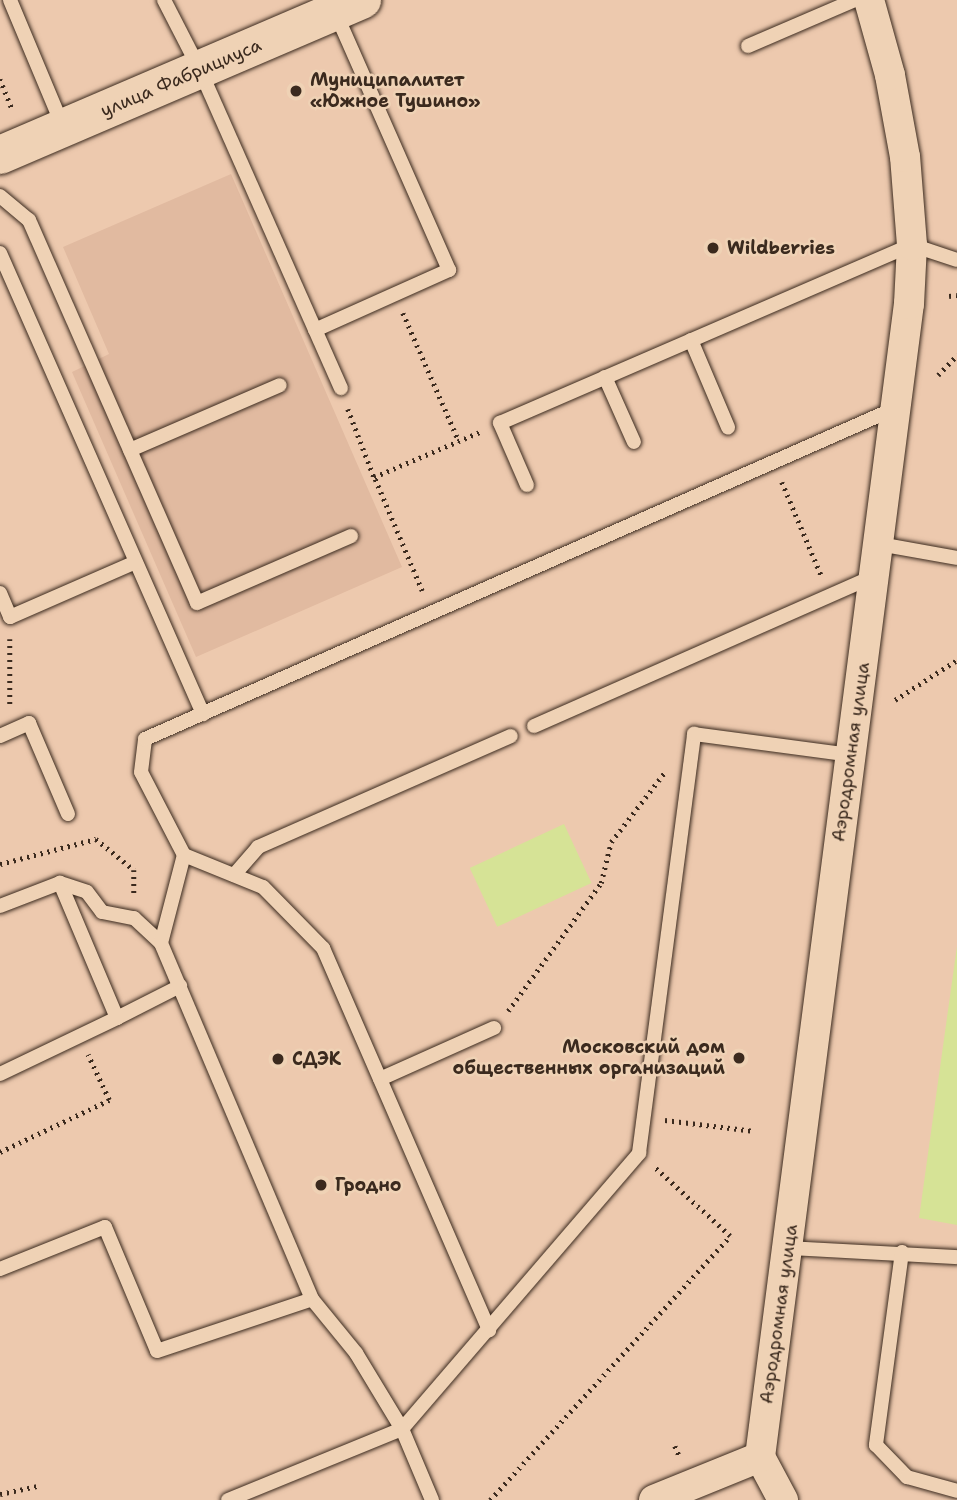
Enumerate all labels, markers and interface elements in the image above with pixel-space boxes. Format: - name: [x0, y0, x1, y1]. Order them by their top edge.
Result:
- street label: улица Фабрициуса: [97, 34, 265, 122]
- place label: Муниципалитет «Южное Тушино»: [310, 70, 480, 112]
- marker: Муниципалитет «Южное Тушино»: [288, 83, 304, 99]
- place label: Wildberries: [727, 237, 835, 259]
- marker: Wildberries: [705, 240, 721, 256]
- street label: Аэродромная улица: [828, 661, 874, 843]
- place label: Московский дом общественных организаций: [453, 1037, 725, 1080]
- place label: СДЭК: [292, 1048, 341, 1070]
- marker: Московский дом общественных организаций: [731, 1050, 747, 1066]
- marker: СДЭК: [270, 1051, 286, 1067]
- place label: Гродно: [335, 1174, 402, 1196]
- marker: Гродно: [313, 1177, 329, 1193]
- street label: Аэродромная улица: [756, 1223, 802, 1405]

